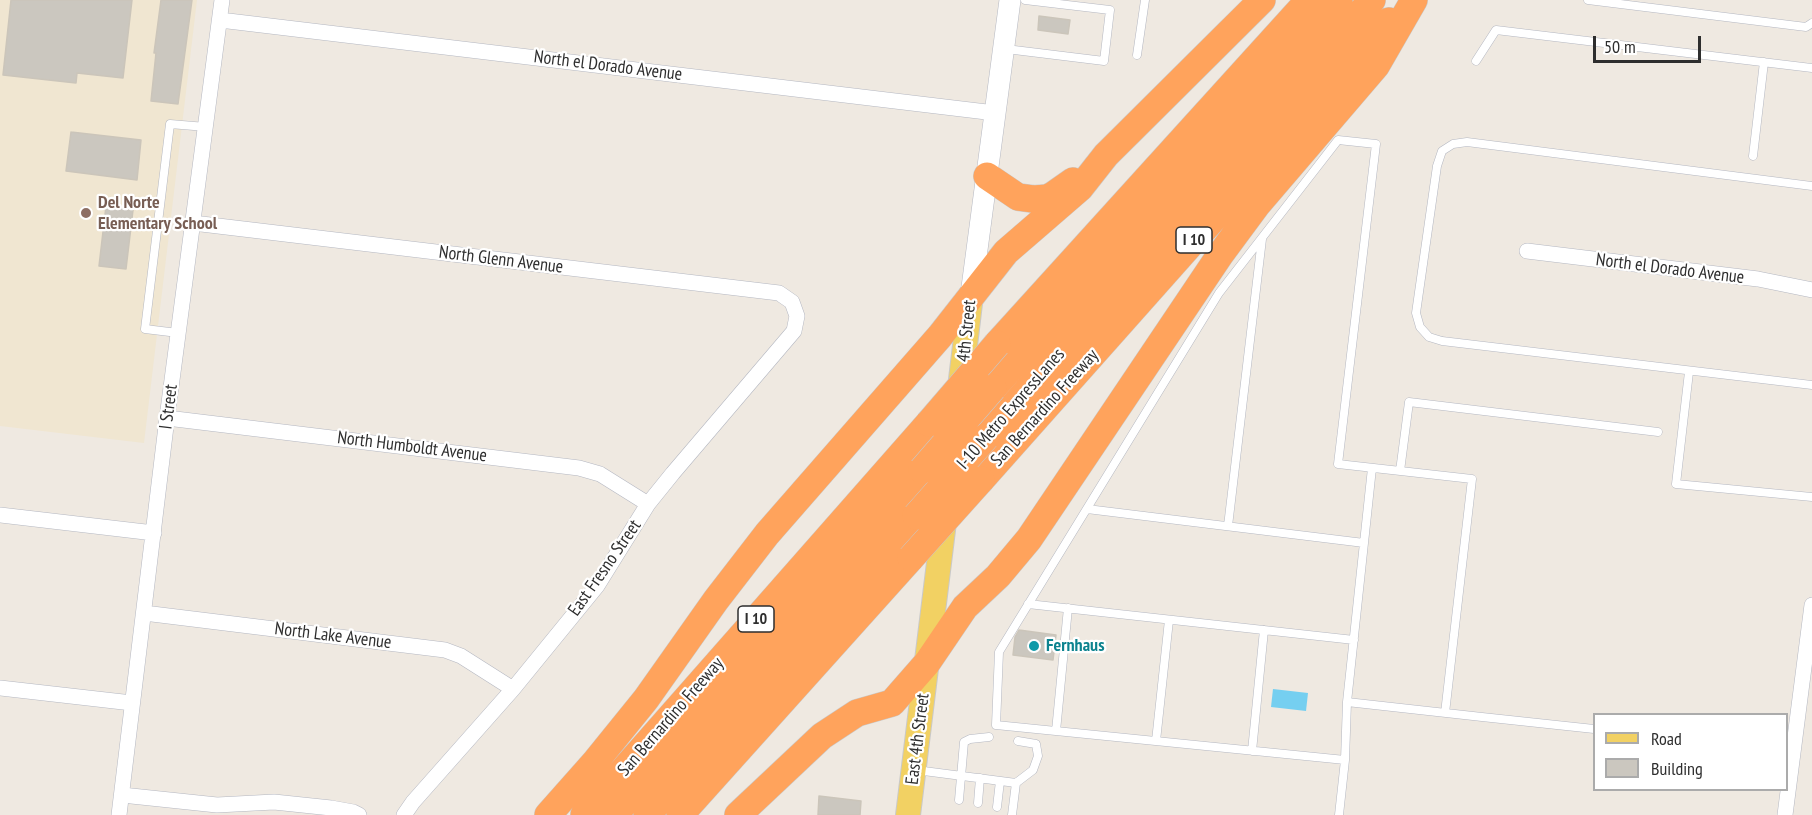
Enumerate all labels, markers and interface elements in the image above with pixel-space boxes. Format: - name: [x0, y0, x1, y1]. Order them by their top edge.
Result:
- scale bar: [1596, 24, 1704, 62]
- text: 50 m: [1604, 35, 1636, 58]
- street label: North el Dorado Avenue: [533, 46, 683, 86]
- place label: Del Norte Elementary School: [98, 192, 217, 234]
- marker: Del Norte Elementary School: [79, 206, 93, 220]
- road number: I 10: [1176, 227, 1212, 253]
- street label: North Glenn Avenue: [438, 242, 564, 278]
- street label: North el Dorado Avenue: [1595, 249, 1745, 289]
- street label: 4th Street: [953, 299, 981, 363]
- street label: I-10 Metro ExpressLanes: [953, 344, 1069, 474]
- street label: San Bernardino Freeway: [987, 345, 1103, 471]
- street label: I Street: [156, 383, 182, 431]
- street label: North Humboldt Avenue: [336, 427, 488, 467]
- street label: East Fresno Street: [564, 516, 646, 620]
- road number: I 10: [738, 606, 774, 632]
- street label: North Lake Avenue: [273, 618, 393, 654]
- place label: Fernhaus: [1046, 635, 1104, 657]
- marker: Fernhaus: [1027, 639, 1041, 653]
- street label: San Bernardino Freeway: [614, 653, 728, 781]
- street label: East 4th Street: [902, 692, 934, 786]
- legend: [1593, 713, 1788, 791]
- text: Road: [1651, 727, 1682, 750]
- text: Building: [1651, 757, 1703, 780]

